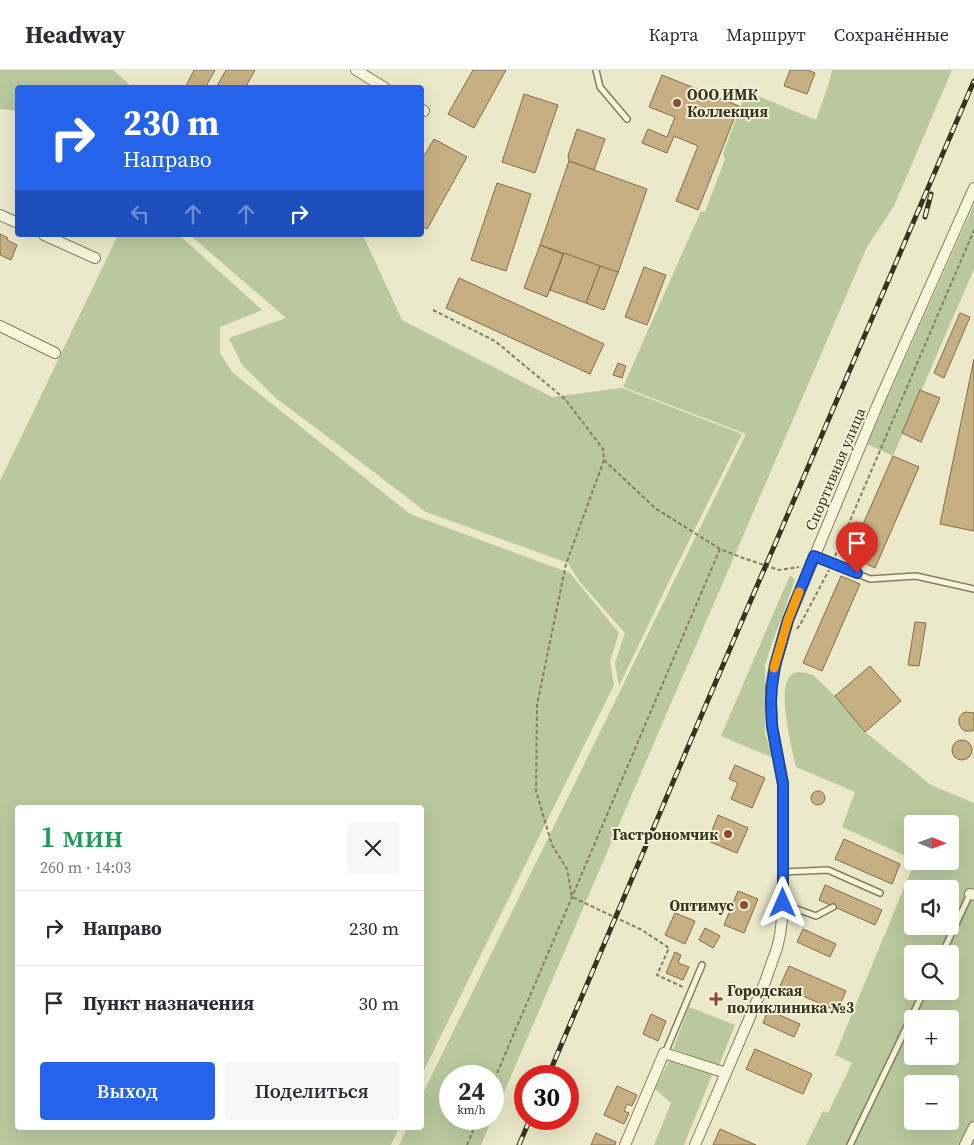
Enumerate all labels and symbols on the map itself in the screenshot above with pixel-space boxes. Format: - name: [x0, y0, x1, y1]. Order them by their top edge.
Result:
- place label: ООО ИМК Коллекция: [687, 84, 768, 122]
- marker: ООО ИМК Коллекция: [671, 97, 683, 109]
- street label: Спортивная улица: [800, 404, 871, 534]
- pin: [836, 522, 878, 573]
- north arrow: [904, 815, 959, 870]
- place label: Гастрономчик: [612, 824, 718, 845]
- marker: Гастрономчик: [722, 828, 734, 840]
- position arrow: [756, 876, 808, 928]
- place label: Оптимус: [670, 895, 734, 916]
- marker: Оптимус: [738, 899, 750, 911]
- place label: Городская поликлиника №3: [727, 980, 854, 1018]
- marker: Городская поликлиника №3: [709, 992, 723, 1006]
- speed limit sign: 30: [514, 1065, 579, 1130]

